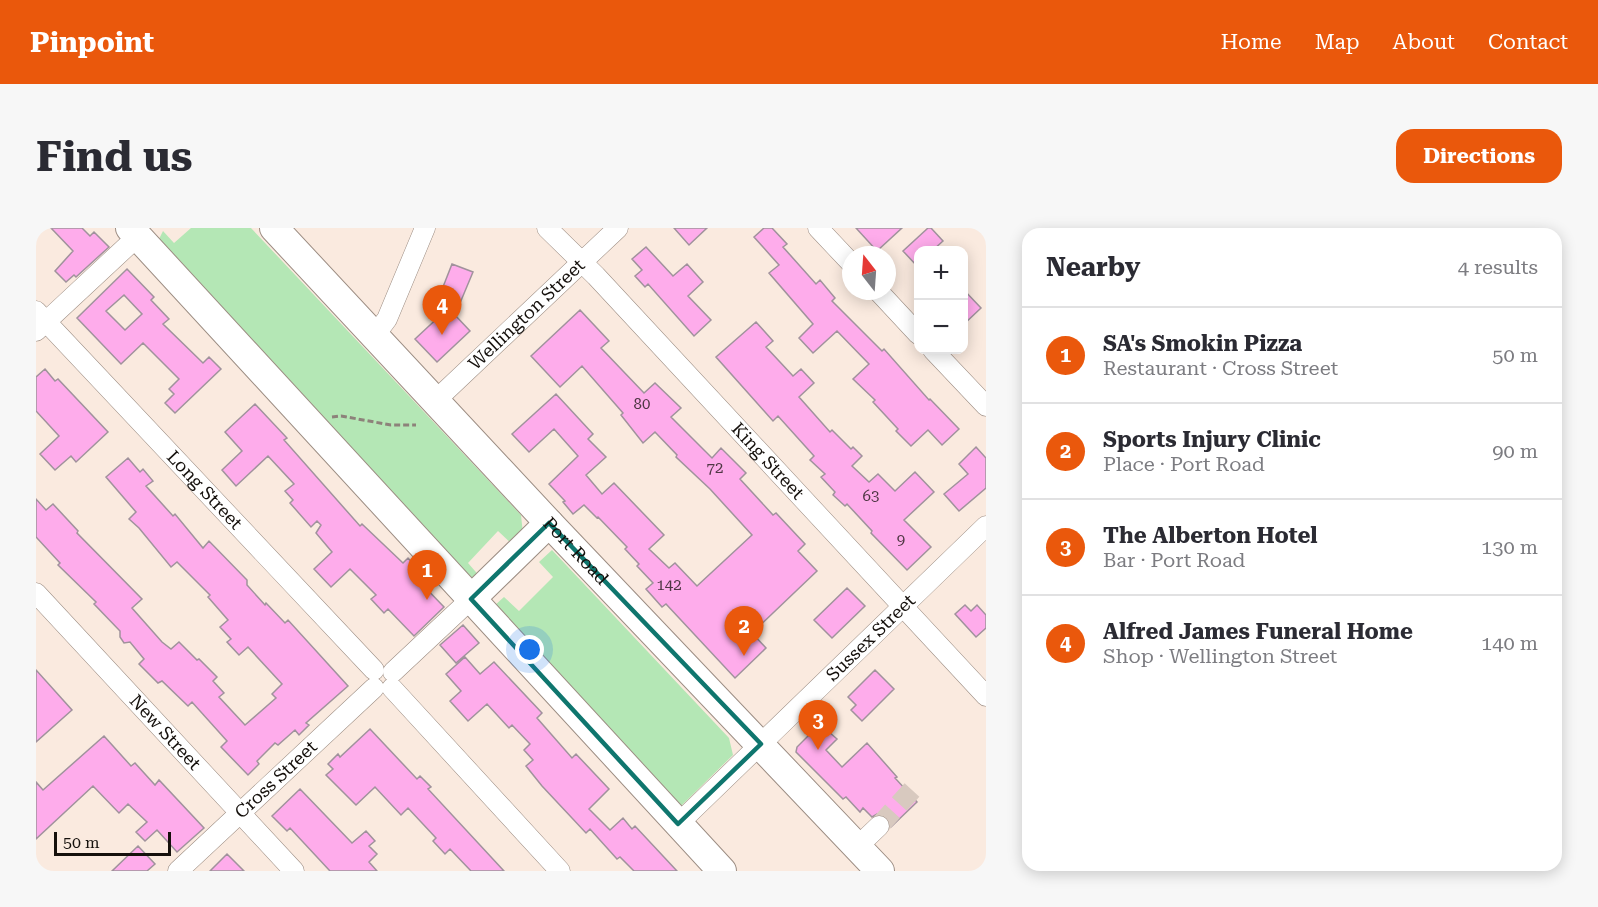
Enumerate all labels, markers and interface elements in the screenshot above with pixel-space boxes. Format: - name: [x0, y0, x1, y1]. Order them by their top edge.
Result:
- text: Pinpoint: [30, 26, 154, 59]
- text: Home: [1221, 30, 1282, 54]
- text: Map: [1315, 30, 1360, 54]
- text: About: [1393, 30, 1455, 54]
- text: Contact: [1488, 30, 1568, 54]
- button: Directions: [1396, 129, 1562, 183]
- text: Find us: [36, 132, 193, 181]
- north arrow: [842, 246, 896, 300]
- map controls: [914, 246, 968, 354]
- button: +: [914, 246, 968, 300]
- text: Nearby: [1046, 252, 1140, 282]
- street label: Wellington Street: [464, 254, 589, 374]
- text: 4 results: [1458, 255, 1538, 279]
- pin: 4: [422, 285, 462, 335]
- button: −: [914, 300, 968, 354]
- text: SA's Smokin Pizza: [1103, 331, 1302, 356]
- text: 1: [1060, 343, 1071, 367]
- text: 50 m: [1492, 343, 1538, 367]
- text: Restaurant · Cross Street: [1103, 356, 1338, 380]
- house number: 80: [634, 395, 650, 413]
- street label: King Street: [727, 418, 809, 503]
- text: Sports Injury Clinic: [1103, 427, 1321, 452]
- text: 2: [1060, 439, 1071, 463]
- text: 90 m: [1492, 439, 1538, 463]
- street label: Long Street: [163, 446, 247, 534]
- text: Place · Port Road: [1103, 452, 1265, 476]
- house number: 72: [707, 459, 723, 477]
- house number: 63: [863, 487, 879, 505]
- street label: Port Road: [539, 513, 613, 589]
- text: The Alberton Hotel: [1103, 523, 1317, 548]
- house number: 9: [897, 531, 905, 549]
- text: 3: [1060, 535, 1071, 559]
- text: 130 m: [1481, 535, 1538, 559]
- text: Bar · Port Road: [1103, 548, 1245, 572]
- pin: 1: [408, 550, 446, 600]
- house number: 142: [656, 576, 682, 594]
- street label: Sussex Street: [821, 589, 919, 685]
- pin: 2: [724, 606, 764, 656]
- text: Alfred James Funeral Home: [1103, 619, 1413, 644]
- text: 4: [1060, 631, 1071, 655]
- text: 140 m: [1481, 631, 1538, 655]
- your location: [515, 635, 544, 664]
- text: Shop · Wellington Street: [1103, 644, 1337, 668]
- street label: New Street: [126, 690, 206, 774]
- pin: 3: [798, 700, 838, 750]
- street label: Cross Street: [230, 736, 321, 823]
- scale bar: [54, 829, 171, 856]
- text: 50 m: [63, 833, 100, 852]

